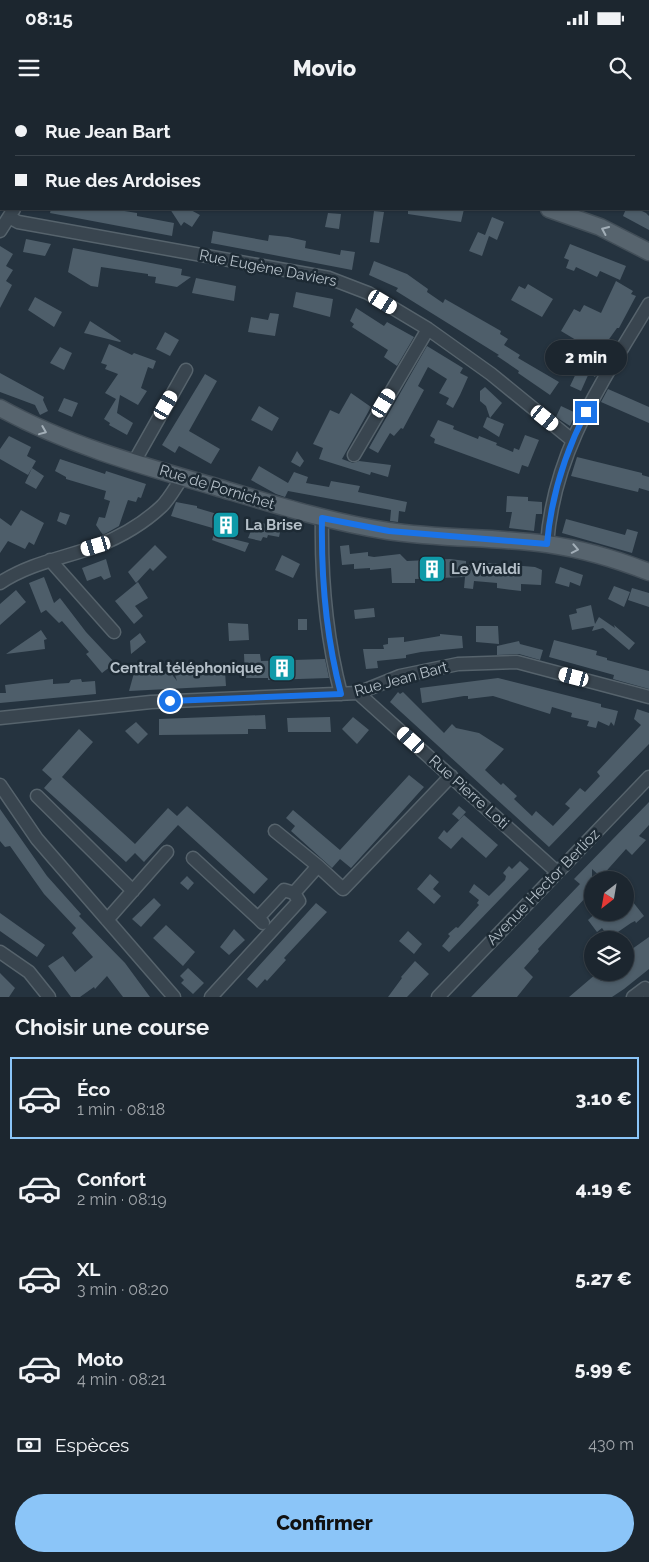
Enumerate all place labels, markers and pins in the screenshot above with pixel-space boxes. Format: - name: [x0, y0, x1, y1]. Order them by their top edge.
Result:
- building icon: La Brise: [211, 510, 241, 540]
- place label: La Brise: [245, 516, 302, 534]
- building icon: Le Vivaldi: [417, 554, 447, 584]
- place label: Le Vivaldi: [451, 560, 521, 578]
- building icon: Central téléphonique: [267, 653, 297, 683]
- place label: Central téléphonique: [110, 659, 263, 677]

